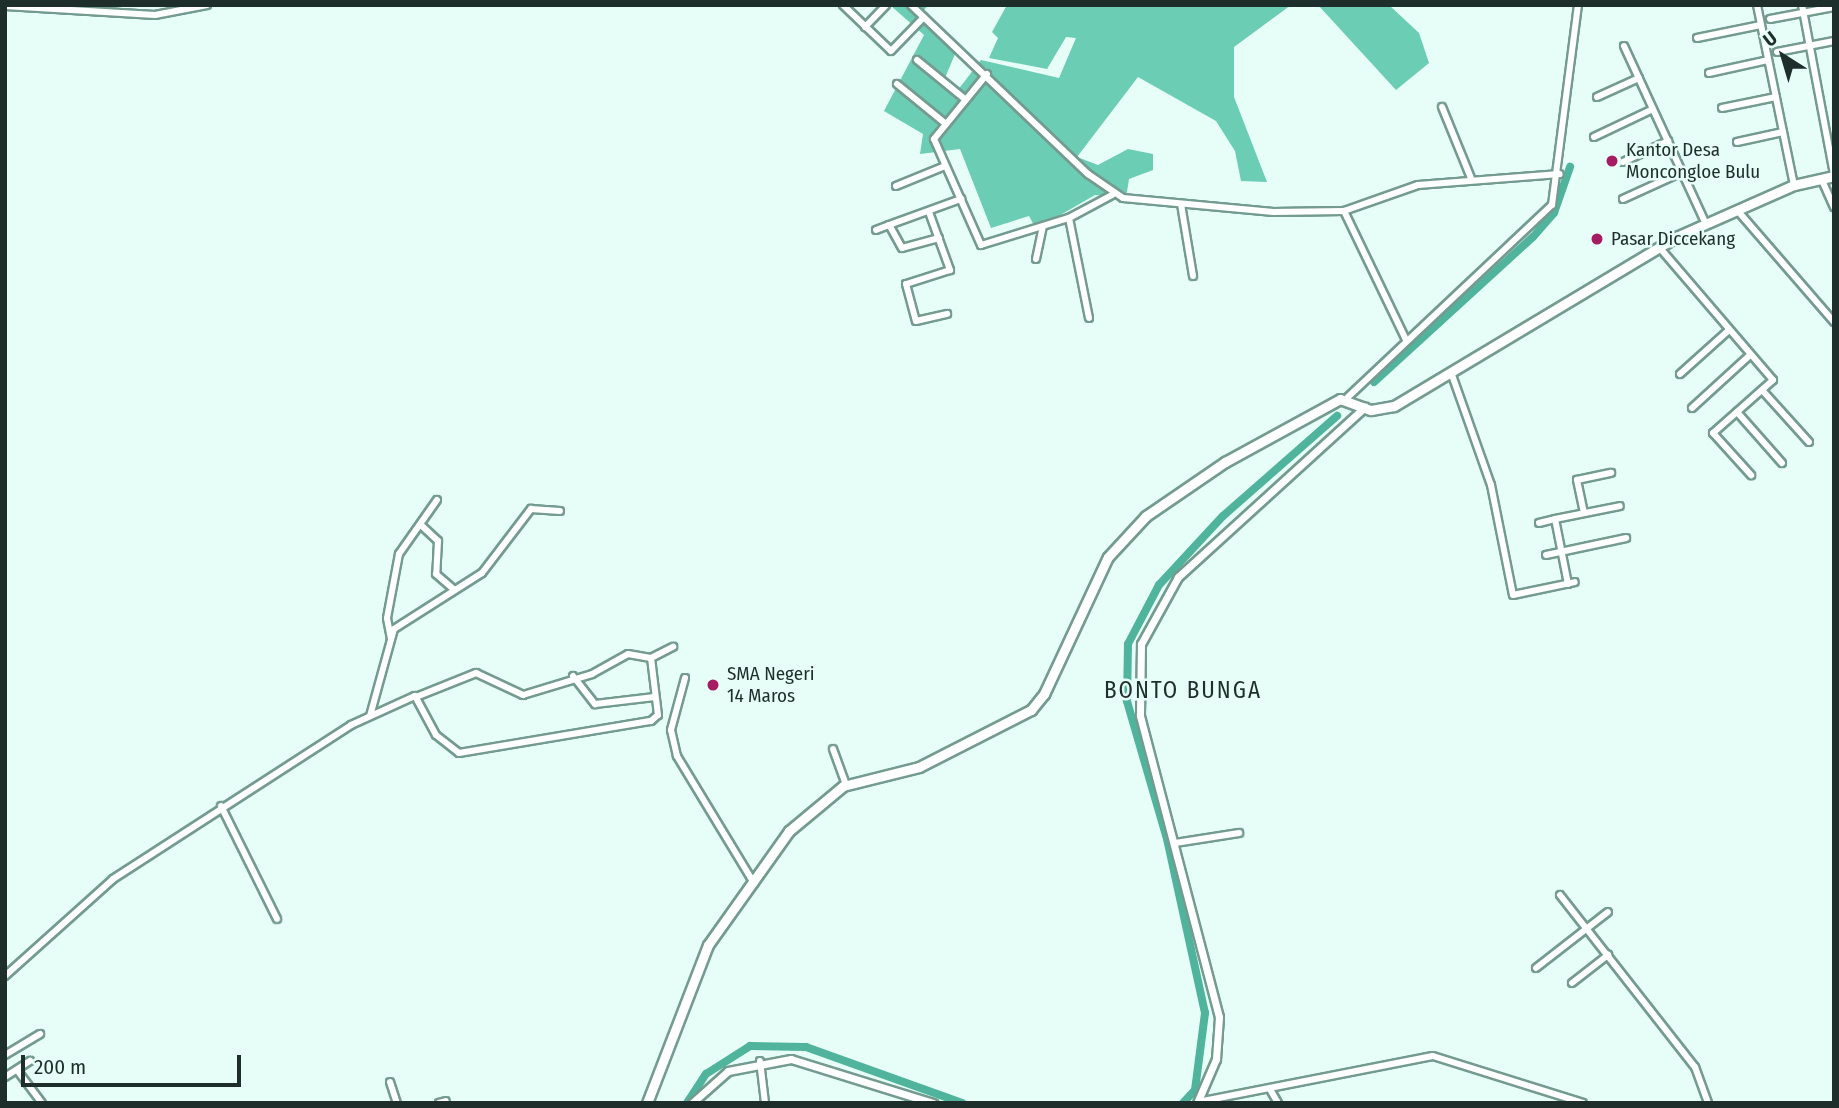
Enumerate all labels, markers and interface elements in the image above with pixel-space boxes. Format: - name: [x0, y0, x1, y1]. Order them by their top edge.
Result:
- north arrow: [1748, 21, 1818, 91]
- text: U: [1759, 26, 1781, 51]
- place label: Kantor Desa Moncongloe Bulu: [1626, 139, 1760, 183]
- marker: Kantor Desa Moncongloe Bulu: [1604, 153, 1620, 169]
- place label: Pasar Diccekang: [1611, 228, 1735, 250]
- marker: Pasar Diccekang: [1589, 231, 1605, 247]
- place label: SMA Negeri 14 Maros: [727, 663, 815, 707]
- district label: BONTO BUNGA: [1105, 676, 1261, 704]
- marker: SMA Negeri 14 Maros: [705, 677, 721, 693]
- scale bar: [24, 1042, 245, 1086]
- text: 200 m: [34, 1054, 86, 1080]

